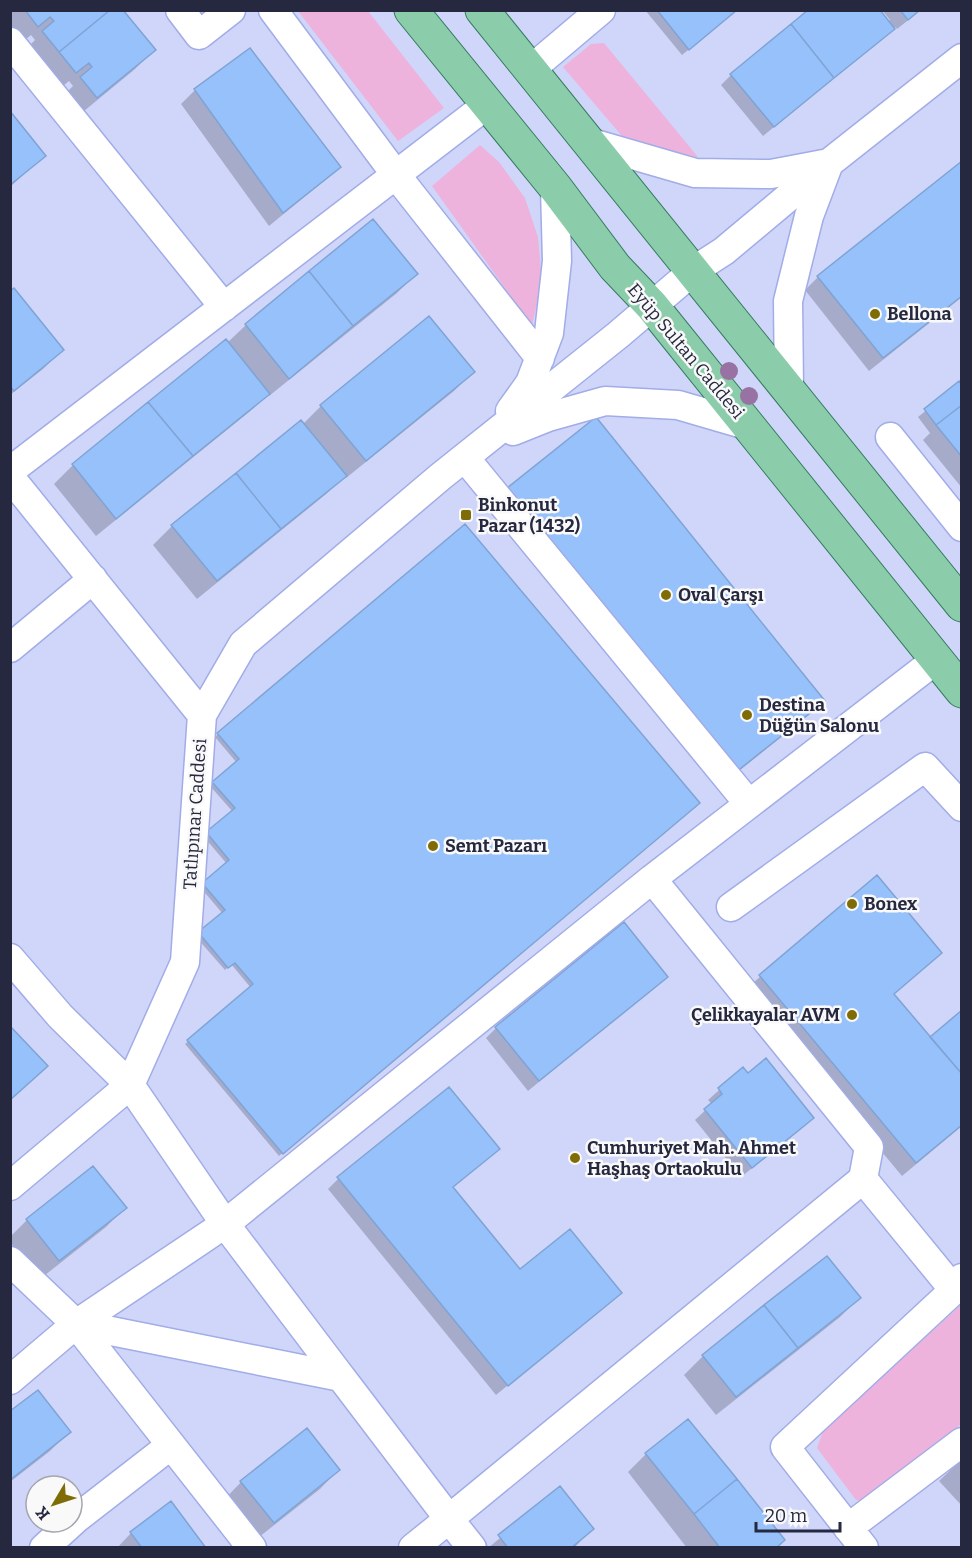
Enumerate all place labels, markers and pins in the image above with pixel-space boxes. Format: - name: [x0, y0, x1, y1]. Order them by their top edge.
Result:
- place label: Bellona: [887, 303, 952, 325]
- marker: Bellona: [868, 307, 882, 321]
- place label: Binkonut Pazar (1432): [478, 494, 581, 537]
- marker: Binkonut Pazar (1432): [459, 508, 473, 522]
- place label: Oval Çarşı: [678, 584, 764, 606]
- marker: Oval Çarşı: [659, 588, 673, 602]
- place label: Destina Düğün Salonu: [759, 694, 880, 737]
- marker: Destina Düğün Salonu: [740, 708, 754, 722]
- place label: Semt Pazarı: [445, 835, 547, 857]
- marker: Semt Pazarı: [426, 839, 440, 853]
- place label: Bonex: [864, 893, 918, 915]
- marker: Bonex: [845, 897, 859, 911]
- place label: Çelikkayalar AVM: [691, 1004, 840, 1026]
- marker: Çelikkayalar AVM: [845, 1008, 859, 1022]
- place label: Cumhuriyet Mah. Ahmet Haşhaş Ortaokulu: [587, 1137, 796, 1180]
- marker: Cumhuriyet Mah. Ahmet Haşhaş Ortaokulu: [568, 1151, 582, 1165]

